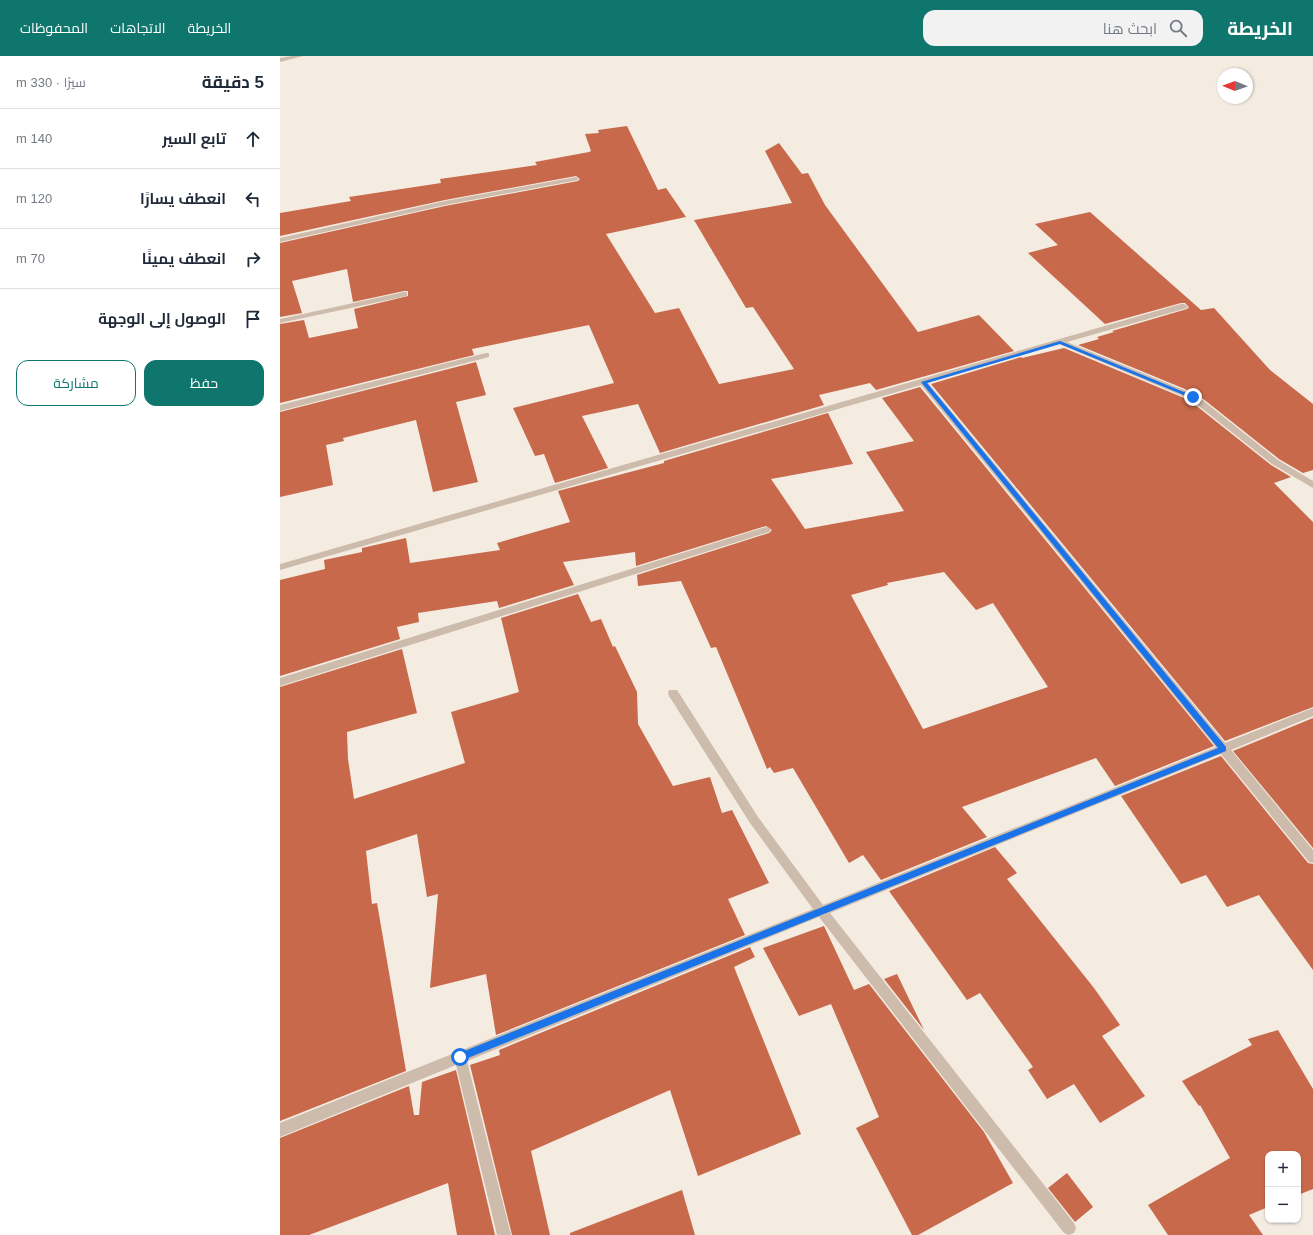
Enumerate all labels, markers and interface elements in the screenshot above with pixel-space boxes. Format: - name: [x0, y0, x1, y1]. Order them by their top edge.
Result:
- search box: [923, 10, 1203, 46]
- icon: search: [1167, 17, 1189, 39]
- text: الخريطة: [1227, 18, 1293, 39]
- text: المحفوظات: [20, 20, 88, 36]
- text: الاتجاهات: [110, 20, 166, 36]
- text: الخريطة: [188, 20, 231, 36]
- text: ابحث هنا: [1103, 20, 1157, 37]
- north arrow: [1217, 68, 1253, 104]
- text: 5 دقيقة: [202, 73, 264, 92]
- text: سيرًا · 330 m: [16, 75, 86, 90]
- icon: ahead: [242, 128, 264, 150]
- text: تابع السير: [162, 130, 226, 147]
- text: 140 m: [16, 131, 52, 146]
- icon: left: [242, 188, 264, 210]
- text: انعطف يسارًا: [140, 190, 226, 207]
- text: 120 m: [16, 191, 52, 206]
- icon: right: [242, 248, 264, 270]
- text: انعطف يمينًا: [142, 250, 226, 267]
- text: 70 m: [16, 251, 45, 266]
- icon: arrive: [242, 308, 264, 330]
- text: الوصول إلى الوجهة: [98, 310, 226, 327]
- button: مشاركة: [16, 360, 136, 406]
- button: حفظ: [144, 360, 264, 406]
- route end: [1184, 388, 1202, 406]
- route start: [451, 1048, 469, 1066]
- map controls: [1265, 1151, 1301, 1223]
- button: +: [1265, 1151, 1301, 1187]
- button: −: [1265, 1187, 1301, 1223]

